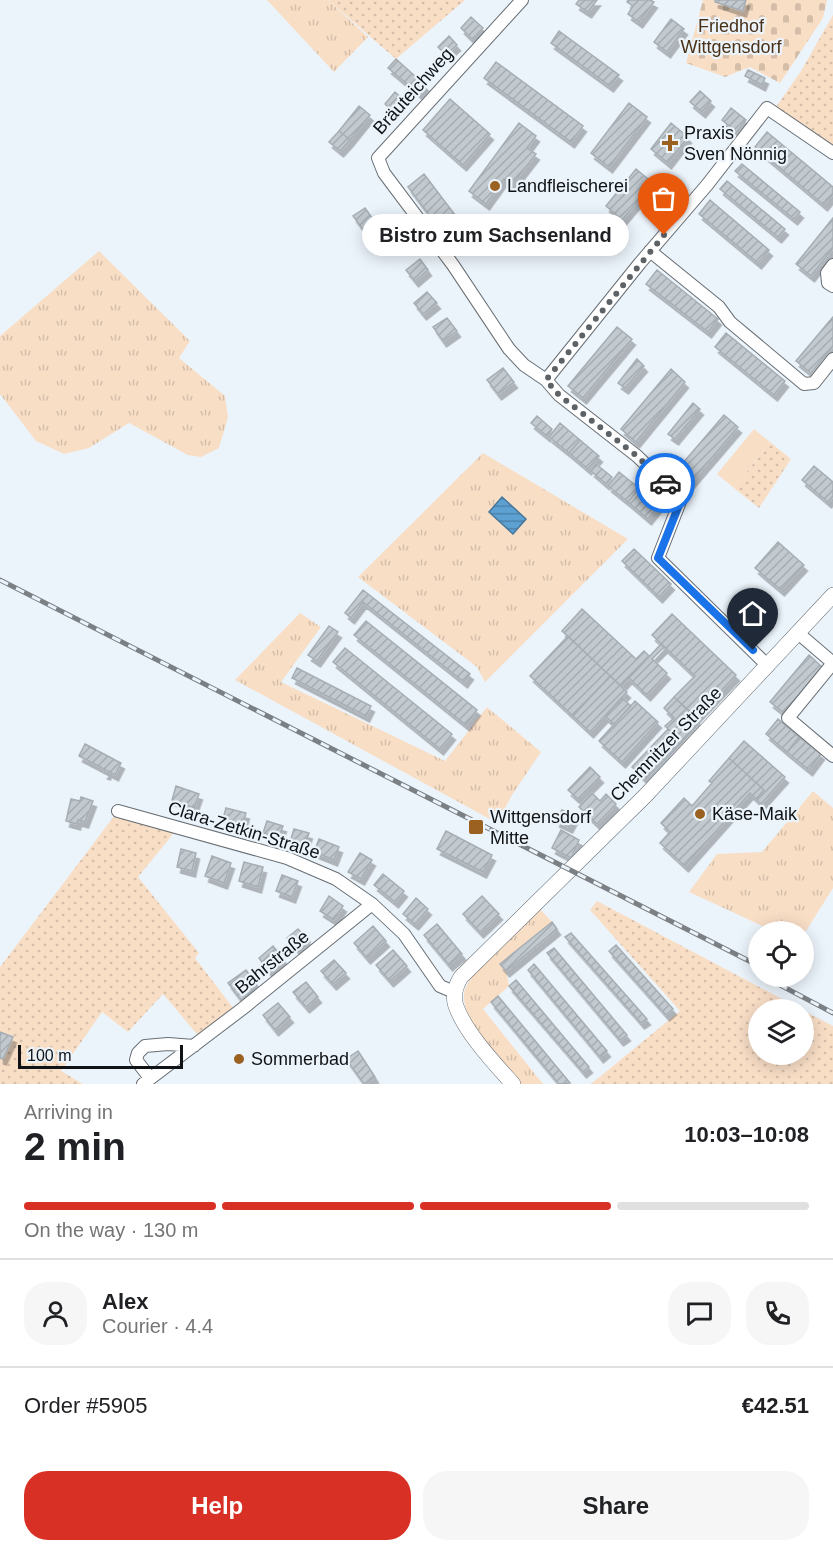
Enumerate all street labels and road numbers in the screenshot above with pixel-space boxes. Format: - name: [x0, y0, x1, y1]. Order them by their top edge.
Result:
- street label: Bräuteichweg: [369, 44, 457, 138]
- street label: Chemnitzer Straße: [606, 683, 726, 805]
- street label: Clara-Zetkin-Straße: [166, 797, 322, 863]
- street label: Bahrstraße: [231, 926, 313, 998]

